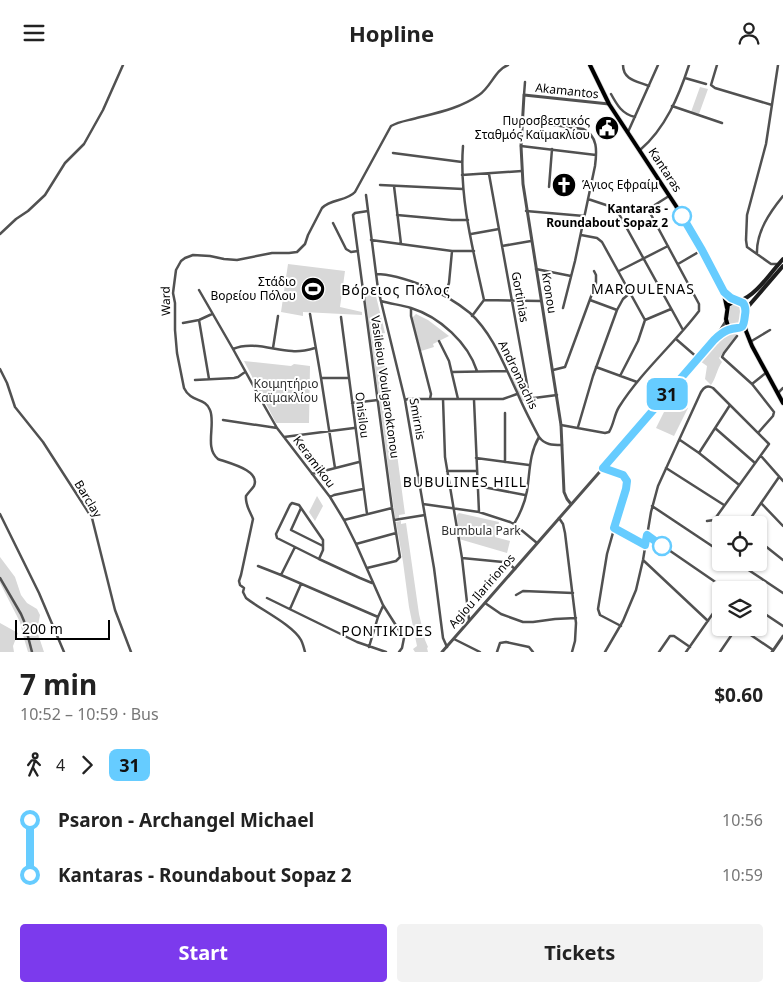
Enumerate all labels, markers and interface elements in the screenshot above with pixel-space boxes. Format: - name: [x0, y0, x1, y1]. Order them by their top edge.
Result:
- text: Hopline: [349, 18, 434, 48]
- icon: menu: [20, 19, 48, 47]
- icon: person: [735, 19, 763, 47]
- street label: Akamantos: [535, 79, 600, 102]
- place label: Πυροσβεστικός Σταθμός Καϊμακλίου: [475, 112, 590, 143]
- public building icon: Πυροσβεστικός Σταθμός Καϊμακλίου: [594, 115, 620, 141]
- street label: Kantaras: [645, 144, 686, 195]
- church icon: Άγιος Εφραίμ: [551, 172, 577, 198]
- place label: Άγιος Εφραίμ: [582, 176, 659, 193]
- place label: Kantaras - Roundabout Sopaz 2: [546, 200, 668, 231]
- marker: Kantaras - Roundabout Sopaz 2: [672, 206, 692, 226]
- street label: Gortinias: [508, 270, 533, 324]
- street label: Kronou: [538, 271, 561, 315]
- place label: Στάδιο Βορείου Πόλου: [210, 273, 296, 304]
- sports icon: Στάδιο Βορείου Πόλου: [300, 276, 326, 302]
- district label: MAROULENAS: [591, 279, 695, 298]
- district label: Βόρειος Πόλος: [341, 280, 451, 299]
- street label: Ward: [157, 286, 174, 316]
- street label: Vasileiou Voulgaroktonou: [367, 314, 404, 460]
- street label: Andromachis: [494, 338, 543, 412]
- park label: Κοιμητήριο Καϊμακλίου: [254, 375, 318, 406]
- line badge: 31: [644, 378, 690, 410]
- text: 31: [657, 382, 677, 406]
- street label: Onisilou: [351, 391, 374, 439]
- street label: Smirnis: [405, 397, 430, 441]
- street label: Keramikou: [289, 432, 340, 491]
- district label: BUBULINES HILL: [403, 472, 527, 491]
- street label: Barclay: [71, 477, 107, 521]
- map controls: [712, 516, 767, 636]
- button: locate: [712, 516, 767, 571]
- park label: Bumbula Park: [441, 522, 521, 539]
- unlabelled marker: [652, 536, 672, 556]
- street label: Agiou Ilaririonos: [444, 550, 519, 632]
- button: layers: [712, 581, 767, 636]
- scale bar: [15, 617, 110, 640]
- text: 200 m: [22, 619, 63, 638]
- district label: PONTIKIDES: [341, 621, 433, 640]
- text: 7 min: [20, 665, 97, 703]
- text: $0.60: [714, 682, 763, 708]
- text: 10:52 – 10:59 · Bus: [20, 703, 159, 725]
- icon: walk: [20, 751, 48, 779]
- icon: forward: [73, 751, 101, 779]
- text: 31: [119, 753, 140, 777]
- text: 4: [56, 754, 65, 776]
- text: Psaron - Archangel Michael: [58, 807, 314, 833]
- text: 10:56: [722, 809, 763, 831]
- text: Kantaras - Roundabout Sopaz 2: [58, 862, 352, 888]
- text: 10:59: [722, 864, 763, 886]
- button: Start: [20, 924, 387, 982]
- button: Tickets: [397, 924, 763, 982]

